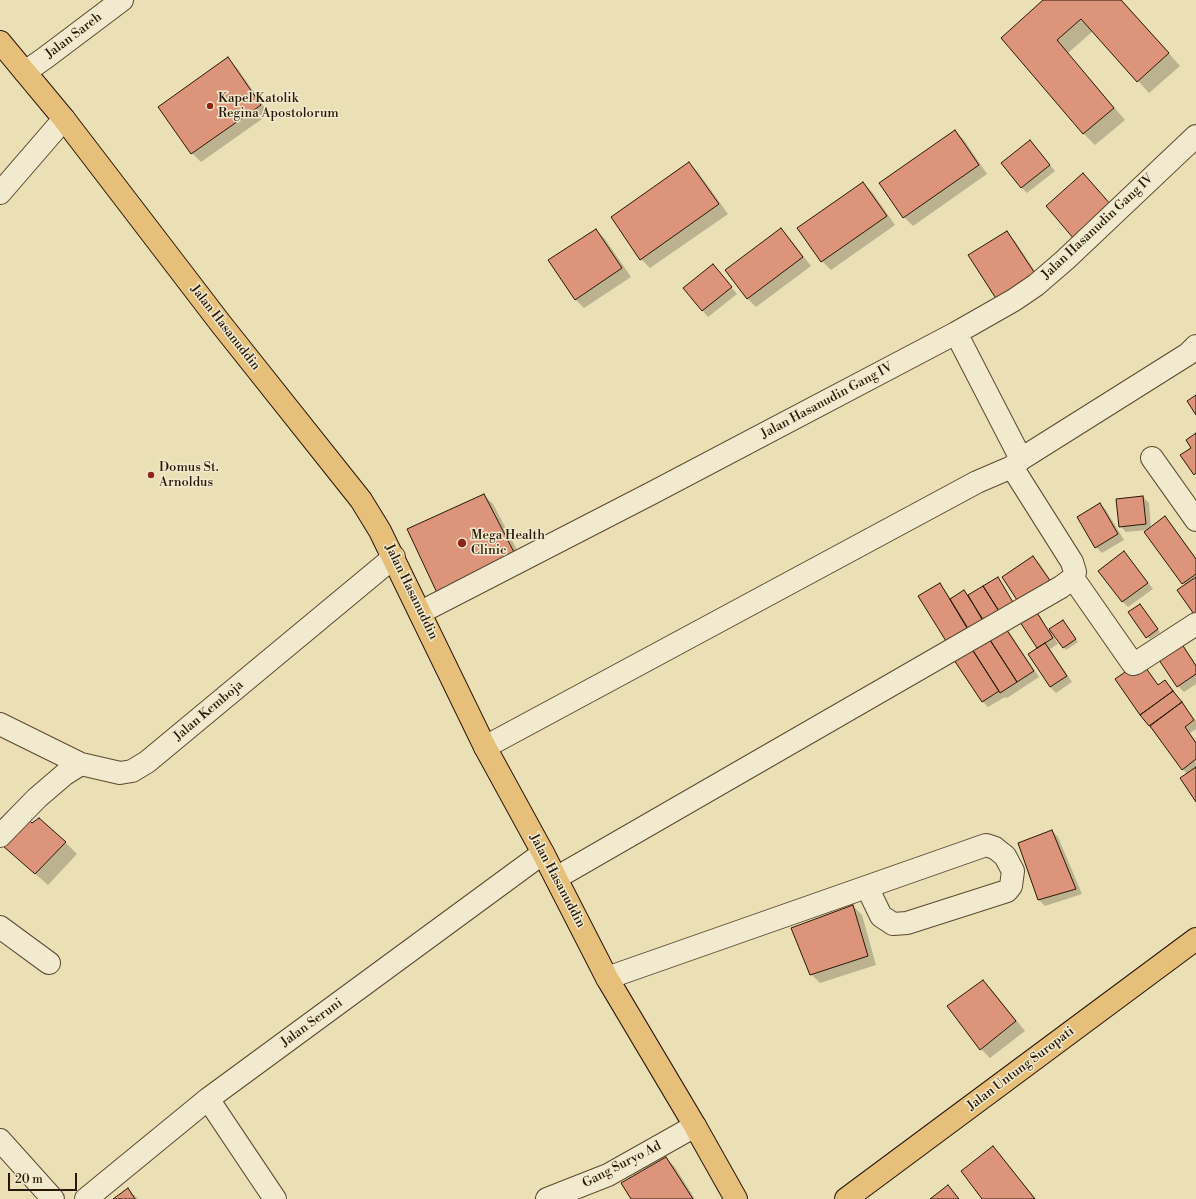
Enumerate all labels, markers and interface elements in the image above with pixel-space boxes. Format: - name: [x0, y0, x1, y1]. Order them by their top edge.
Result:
- street label: Jalan Sareh: [43, 10, 105, 62]
- place label: Kapel Katolik Regina Apostolorum: [218, 91, 339, 122]
- marker: Kapel Katolik Regina Apostolorum: [205, 101, 215, 111]
- street label: Jalan Hasanudin Gang IV: [1039, 171, 1157, 283]
- street label: Jalan Hasanuddin: [187, 282, 263, 374]
- street label: Jalan Hasanudin Gang IV: [758, 360, 896, 442]
- place label: Domus St. Arnoldus: [159, 460, 219, 491]
- marker: Domus St. Arnoldus: [146, 470, 156, 480]
- place label: Mega Health Clinic: [471, 528, 545, 559]
- marker: Mega Health Clinic: [456, 537, 468, 549]
- street label: Jalan Hasanuddin: [381, 542, 441, 642]
- street label: Jalan Kemboja: [171, 677, 247, 745]
- street label: Jalan Hasanuddin: [526, 831, 588, 931]
- street label: Jalan Seruni: [278, 995, 346, 1051]
- street label: Jalan Untung Suropati: [964, 1024, 1078, 1114]
- street label: Gang Suryo Ad: [580, 1138, 664, 1192]
- scale bar: [10, 1165, 79, 1191]
- text: 20 m: [15, 1172, 43, 1187]

